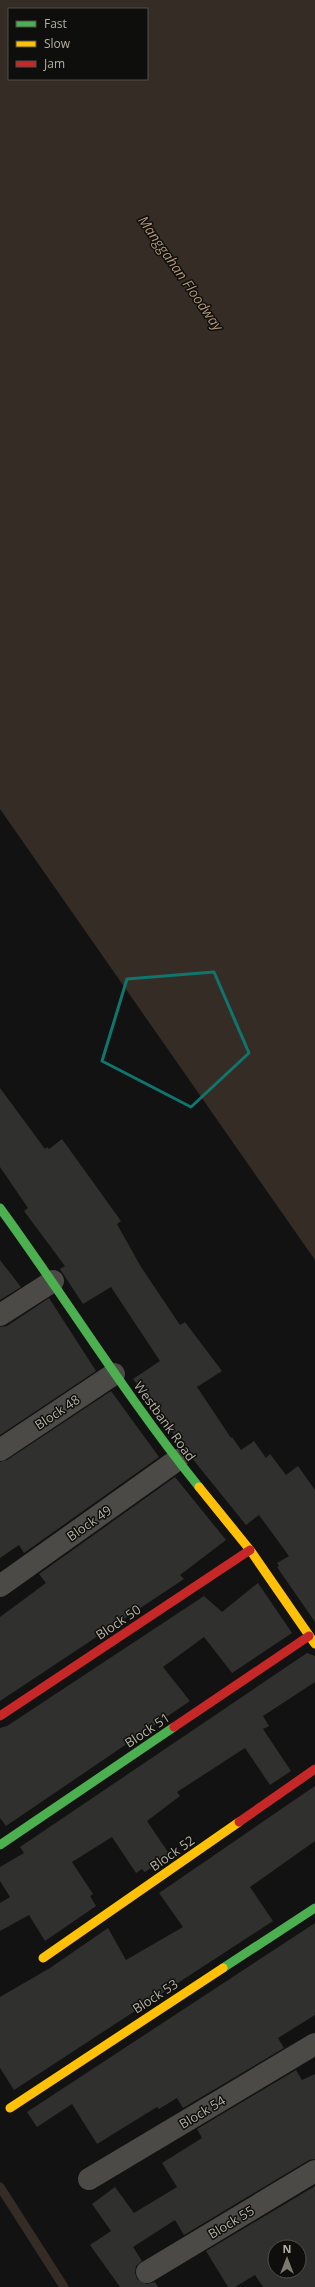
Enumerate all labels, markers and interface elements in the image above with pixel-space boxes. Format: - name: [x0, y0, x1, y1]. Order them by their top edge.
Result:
- legend: [8, 8, 148, 80]
- text: Fast: [44, 15, 67, 32]
- text: Slow: [44, 35, 71, 52]
- text: Jam: [43, 55, 65, 72]
- water label: Manggahan Floodway: [134, 212, 229, 336]
- street label: Westbank Road: [130, 1377, 200, 1465]
- street label: Block 48: [31, 1390, 83, 1434]
- street label: Block 49: [63, 1501, 115, 1545]
- street label: Block 50: [92, 1600, 144, 1644]
- street label: Block 51: [121, 1708, 173, 1752]
- street label: Block 52: [146, 1831, 198, 1875]
- street label: Block 53: [129, 1975, 181, 2017]
- street label: Block 54: [176, 2091, 229, 2133]
- street label: Block 55: [205, 2201, 257, 2243]
- north arrow: [267, 2239, 307, 2279]
- text: N: [283, 2241, 291, 2256]

